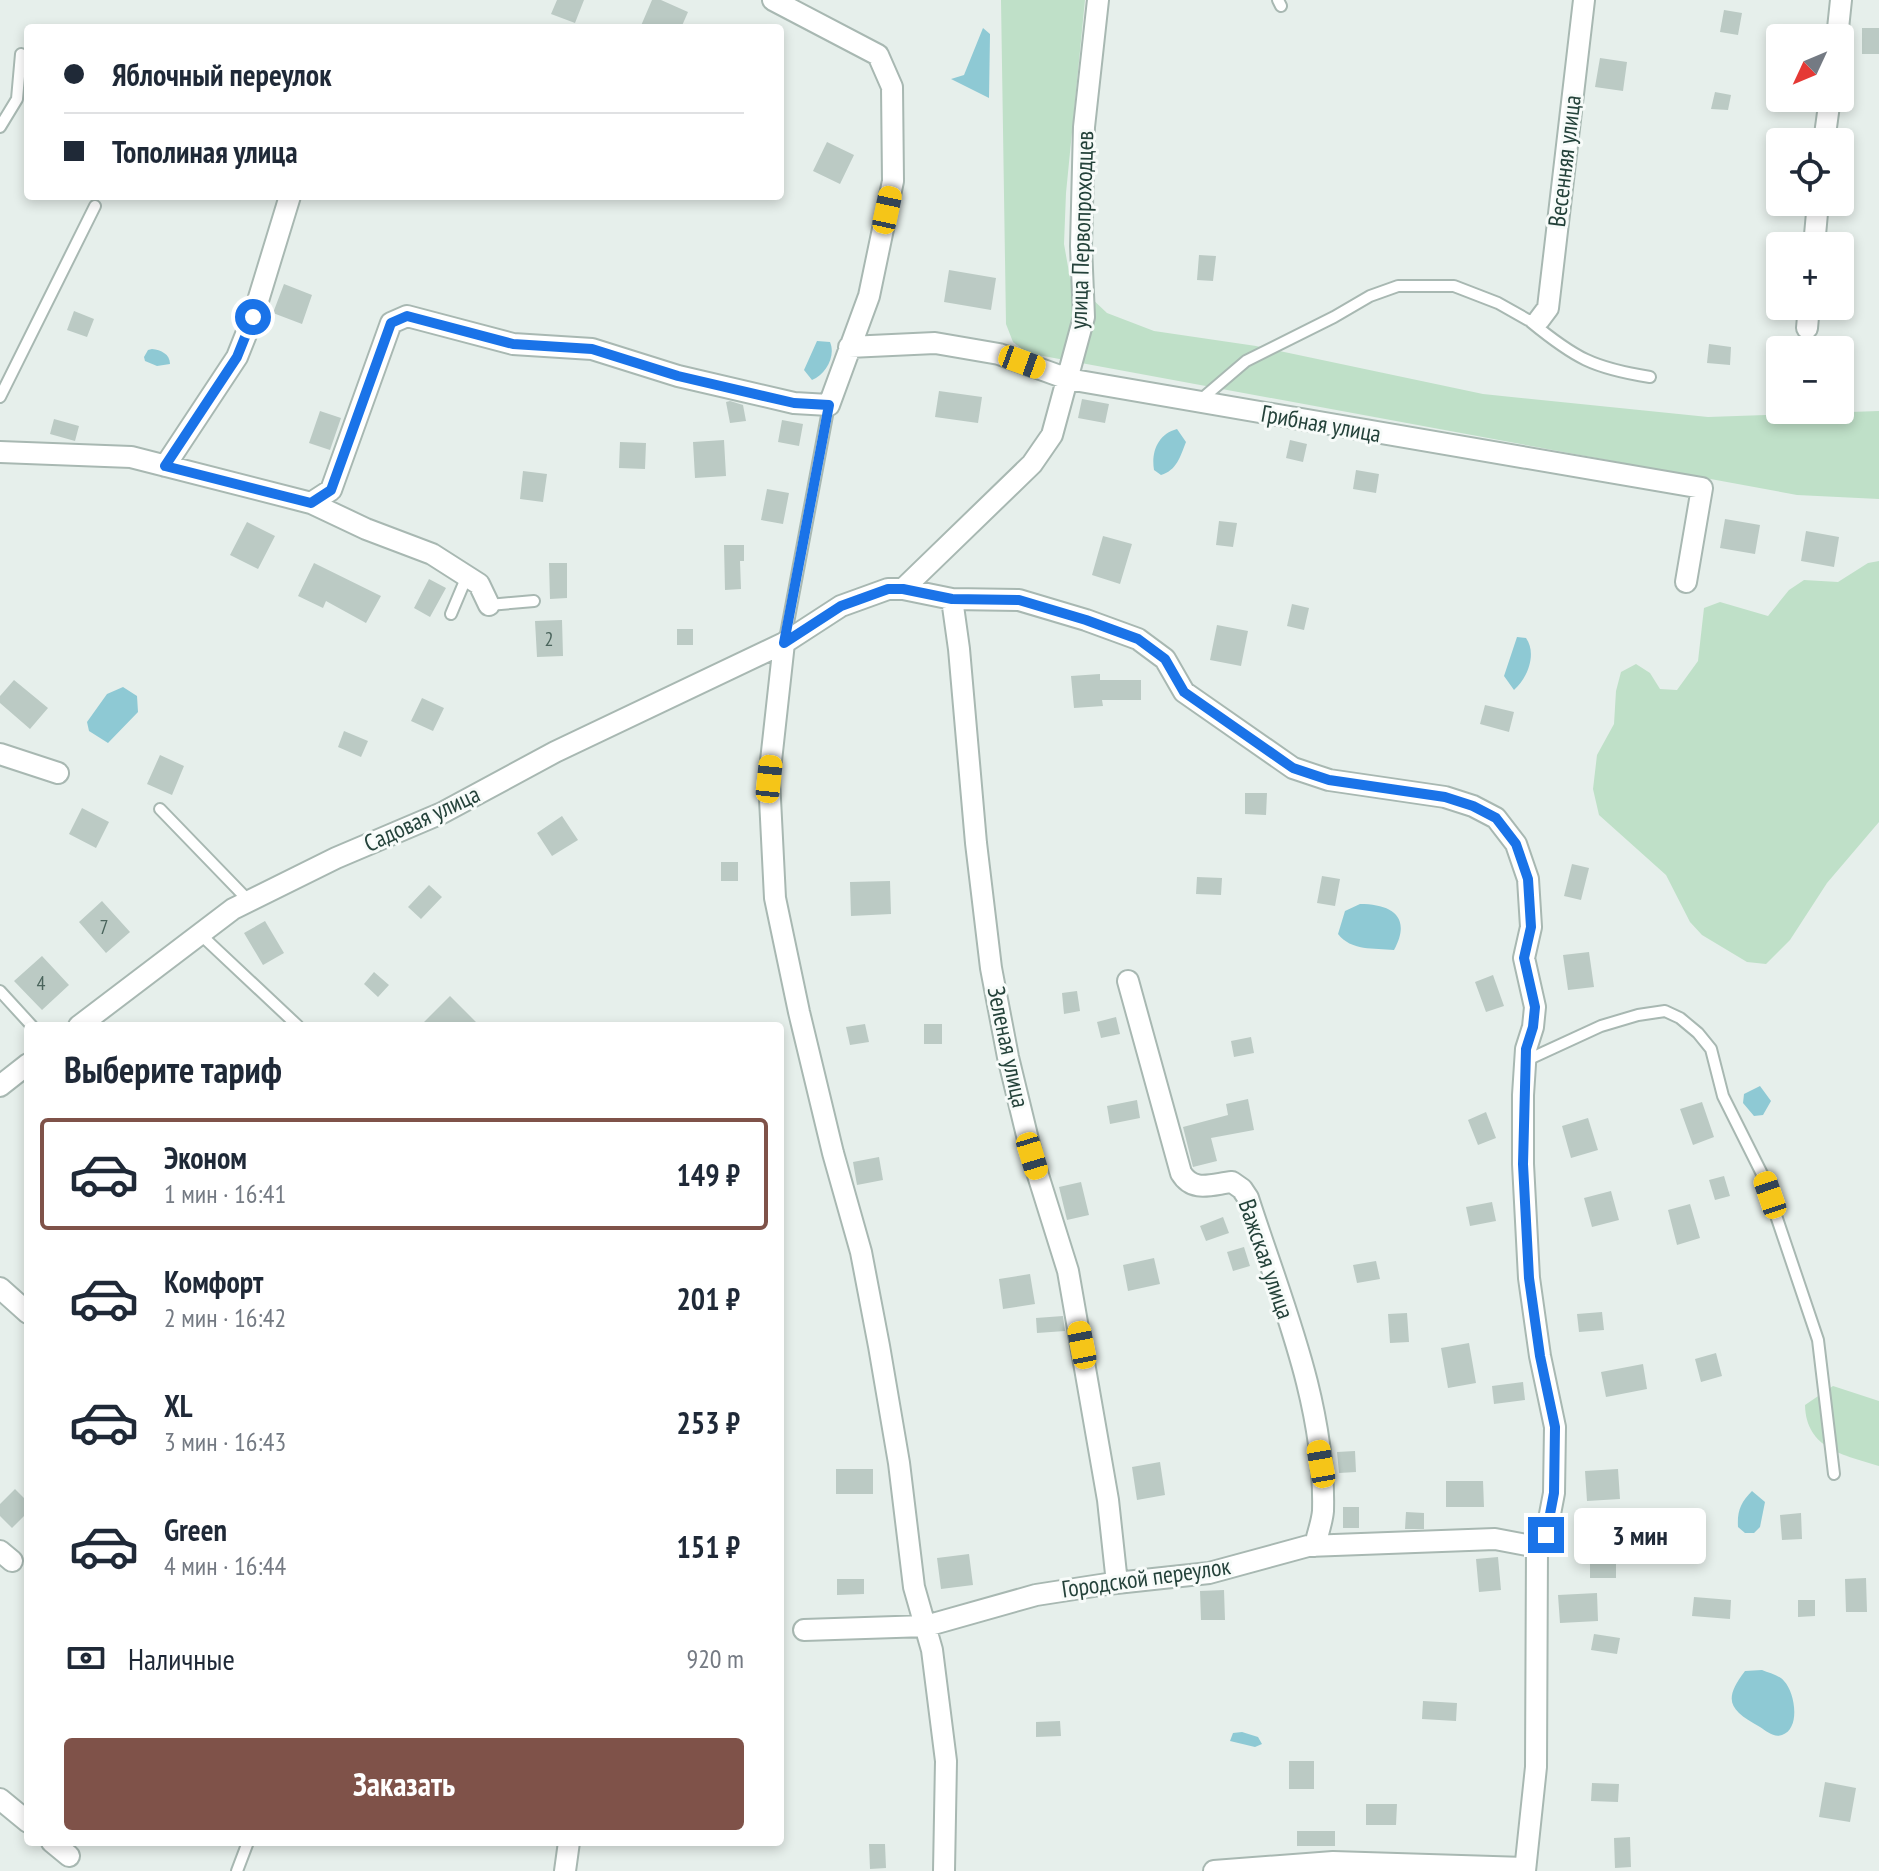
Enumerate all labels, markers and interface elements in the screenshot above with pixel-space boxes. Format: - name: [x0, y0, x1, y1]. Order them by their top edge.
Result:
- north arrow: [1766, 24, 1854, 112]
- map controls: [1766, 24, 1854, 424]
- text: Яблочный переулок: [112, 55, 331, 94]
- street label: Весенняя улица: [1541, 93, 1588, 229]
- button: locate: [1766, 128, 1854, 216]
- street label: улица Первопроходцев: [1063, 130, 1100, 330]
- text: Тополиная улица: [112, 132, 298, 171]
- car: [870, 184, 904, 236]
- button: +: [1766, 232, 1854, 320]
- route start: [235, 299, 271, 335]
- button: −: [1766, 336, 1854, 424]
- car: [995, 343, 1049, 381]
- street label: Грибная улица: [1259, 398, 1383, 449]
- house number: 2: [545, 626, 554, 652]
- car: [755, 754, 783, 804]
- street label: Садовая улица: [359, 778, 485, 859]
- house number: 7: [100, 914, 109, 940]
- house number: 4: [37, 970, 46, 996]
- street label: Зеленая улица: [981, 983, 1036, 1110]
- text: Выберите тариф: [64, 1046, 282, 1093]
- car: [1014, 1130, 1050, 1182]
- icon: car: [68, 1138, 140, 1210]
- text: Эконом: [164, 1138, 247, 1177]
- text: 149 ₽: [676, 1155, 740, 1194]
- car: [1751, 1168, 1789, 1222]
- text: 1 мин · 16:41: [164, 1177, 286, 1210]
- street label: Важская улица: [1232, 1195, 1301, 1323]
- icon: car: [68, 1262, 140, 1334]
- text: Комфорт: [164, 1262, 263, 1301]
- text: 201 ₽: [676, 1279, 740, 1318]
- text: 2 мин · 16:42: [164, 1301, 286, 1334]
- car: [1066, 1319, 1098, 1371]
- icon: car: [68, 1386, 140, 1458]
- text: XL: [164, 1386, 193, 1425]
- text: 253 ₽: [676, 1403, 740, 1442]
- text: 3 мин · 16:43: [164, 1425, 286, 1458]
- car: [1305, 1438, 1337, 1490]
- callout: 3 мин: [1574, 1507, 1706, 1563]
- icon: car: [68, 1510, 140, 1582]
- text: Green: [164, 1510, 227, 1549]
- route end: [1528, 1517, 1564, 1553]
- text: 3 мин: [1612, 1519, 1668, 1552]
- text: 151 ₽: [676, 1527, 740, 1566]
- text: 4 мин · 16:44: [164, 1549, 286, 1582]
- street label: Городской переулок: [1060, 1550, 1233, 1605]
- icon: cash: [64, 1636, 108, 1680]
- text: Наличные: [128, 1639, 235, 1678]
- text: 920 m: [686, 1642, 744, 1675]
- button: Заказать: [64, 1738, 744, 1830]

